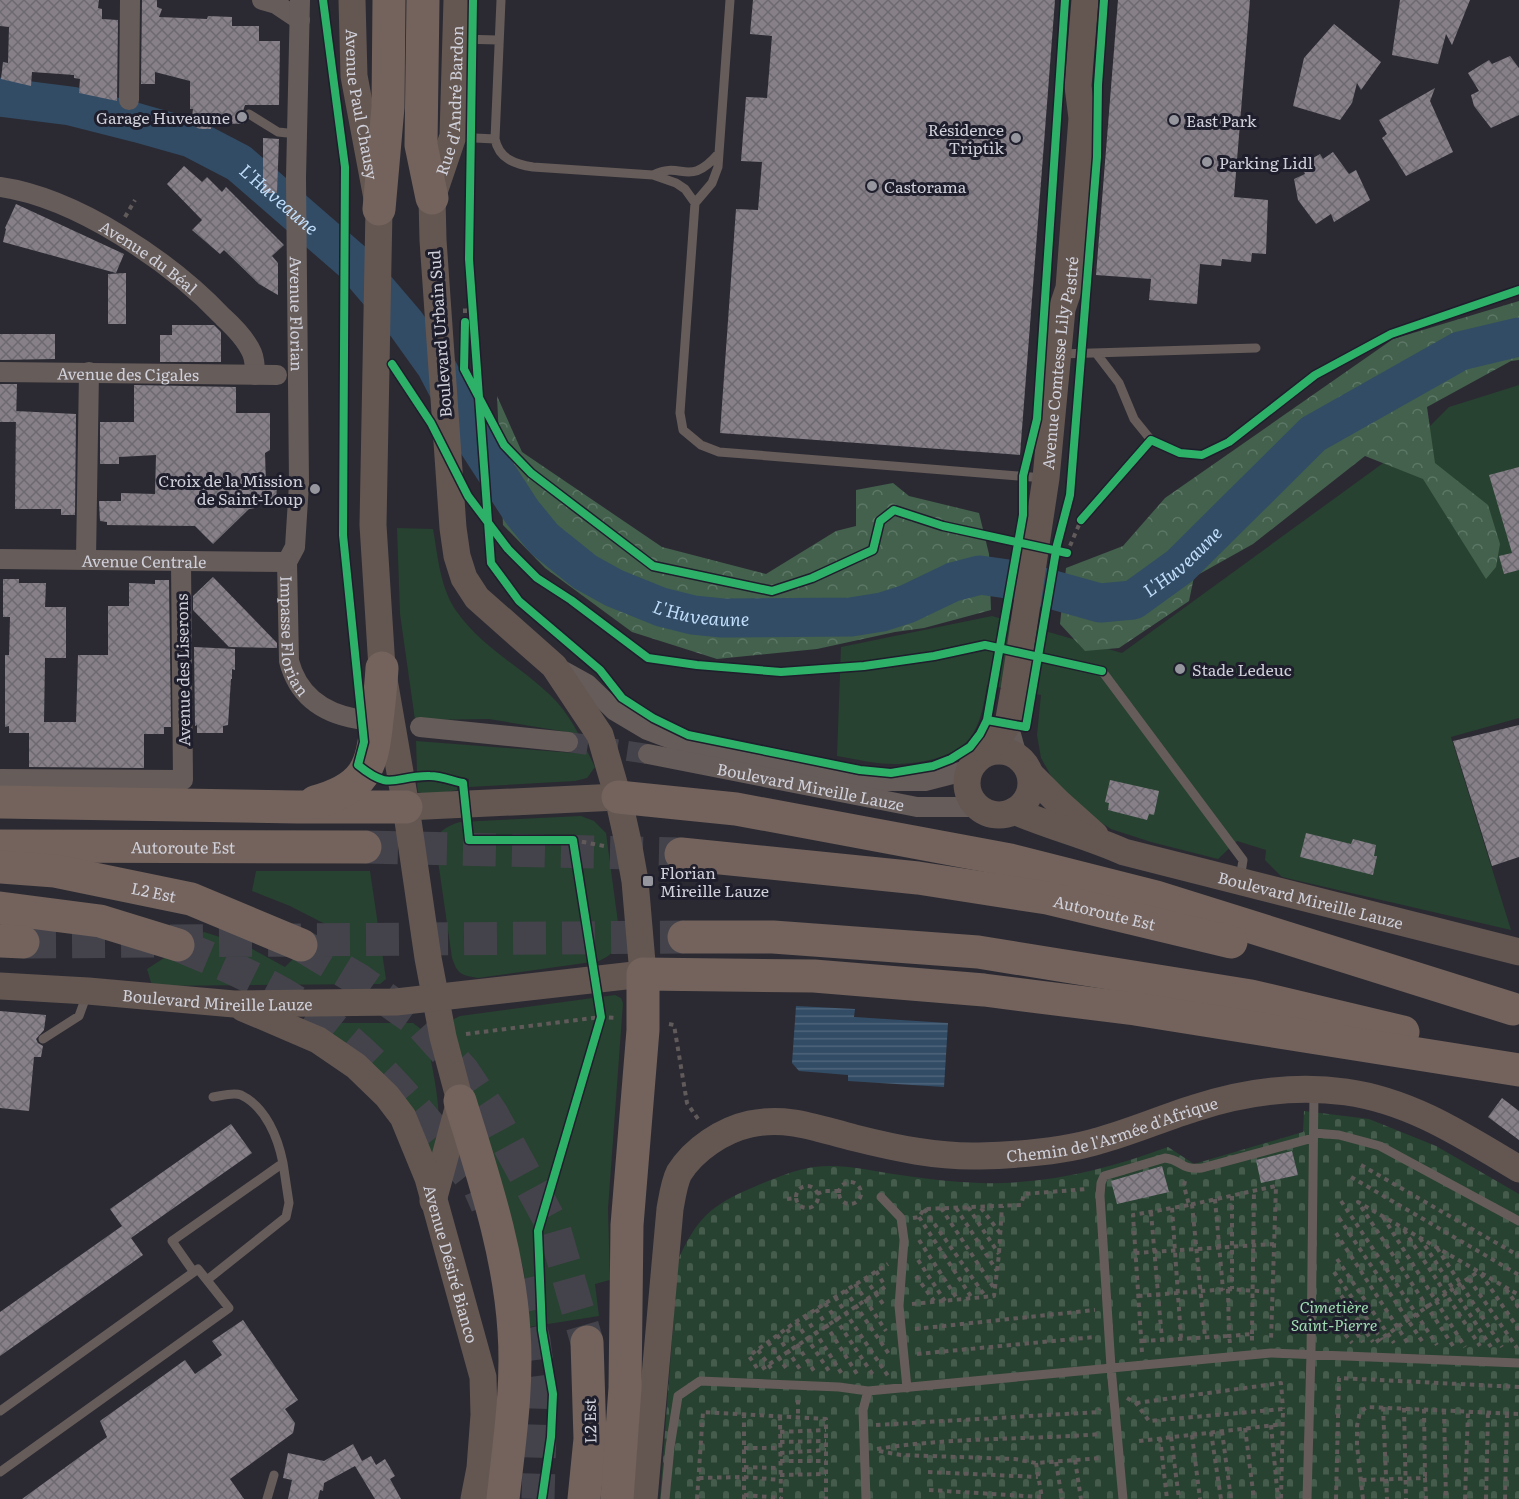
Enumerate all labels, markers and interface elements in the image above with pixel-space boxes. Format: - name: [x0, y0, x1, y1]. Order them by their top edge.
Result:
- street label: Rue d'André Bardon: [429, 25, 468, 178]
- street label: Avenue Paul Chausy: [341, 28, 385, 182]
- place label: Garage Huveaune: [96, 105, 230, 129]
- place label: East Park: [1186, 108, 1257, 132]
- marker: Garage Huveaune: [235, 110, 249, 124]
- marker: East Park: [1167, 113, 1181, 127]
- place label: Résidence Triptik: [928, 117, 1004, 159]
- marker: Résidence Triptik: [1009, 131, 1023, 145]
- place label: Parking Lidl: [1219, 150, 1313, 174]
- marker: Parking Lidl: [1200, 155, 1214, 169]
- water label: L'Huveaune: [234, 157, 325, 240]
- place label: Castorama: [884, 174, 967, 198]
- marker: Castorama: [865, 179, 879, 193]
- street label: Avenue du Béal: [95, 214, 203, 299]
- street label: Boulevard Urbain Sud: [421, 249, 457, 419]
- street label: Avenue Comtesse Lily Pastré: [1035, 255, 1083, 471]
- street label: Avenue Florian: [285, 256, 310, 372]
- street label: Avenue des Cigales: [57, 361, 199, 386]
- place label: Croix de la Mission de Saint-Loup: [158, 468, 303, 510]
- marker: Croix de la Mission de Saint-Loup: [308, 482, 322, 496]
- water label: L'Huveaune: [1137, 519, 1227, 603]
- street label: Avenue Centrale: [81, 548, 206, 573]
- street label: Impasse Florian: [275, 575, 315, 701]
- water label: L'Huveaune: [649, 592, 749, 632]
- street label: Avenue des Liserons: [169, 593, 195, 747]
- place label: Stade Ledeuc: [1192, 657, 1292, 681]
- marker: Stade Ledeuc: [1173, 662, 1187, 676]
- street label: Boulevard Mireille Lauze: [715, 756, 907, 816]
- street label: Autoroute Est: [131, 834, 236, 859]
- place label: Florian Mireille Lauze: [660, 860, 769, 902]
- street label: Boulevard Mireille Lauze: [1215, 864, 1406, 934]
- marker: Florian Mireille Lauze: [641, 874, 655, 888]
- street label: L2 Est: [129, 875, 179, 908]
- street label: Autoroute Est: [1051, 888, 1159, 936]
- street label: Boulevard Mireille Lauze: [121, 982, 313, 1016]
- street label: Chemin de l'Armée d'Afrique: [1006, 1090, 1220, 1167]
- street label: Avenue Désiré Bianco: [418, 1182, 485, 1346]
- park label: Cimetière Saint-Pierre: [1291, 1294, 1377, 1336]
- street label: L2 Est: [577, 1398, 601, 1444]

